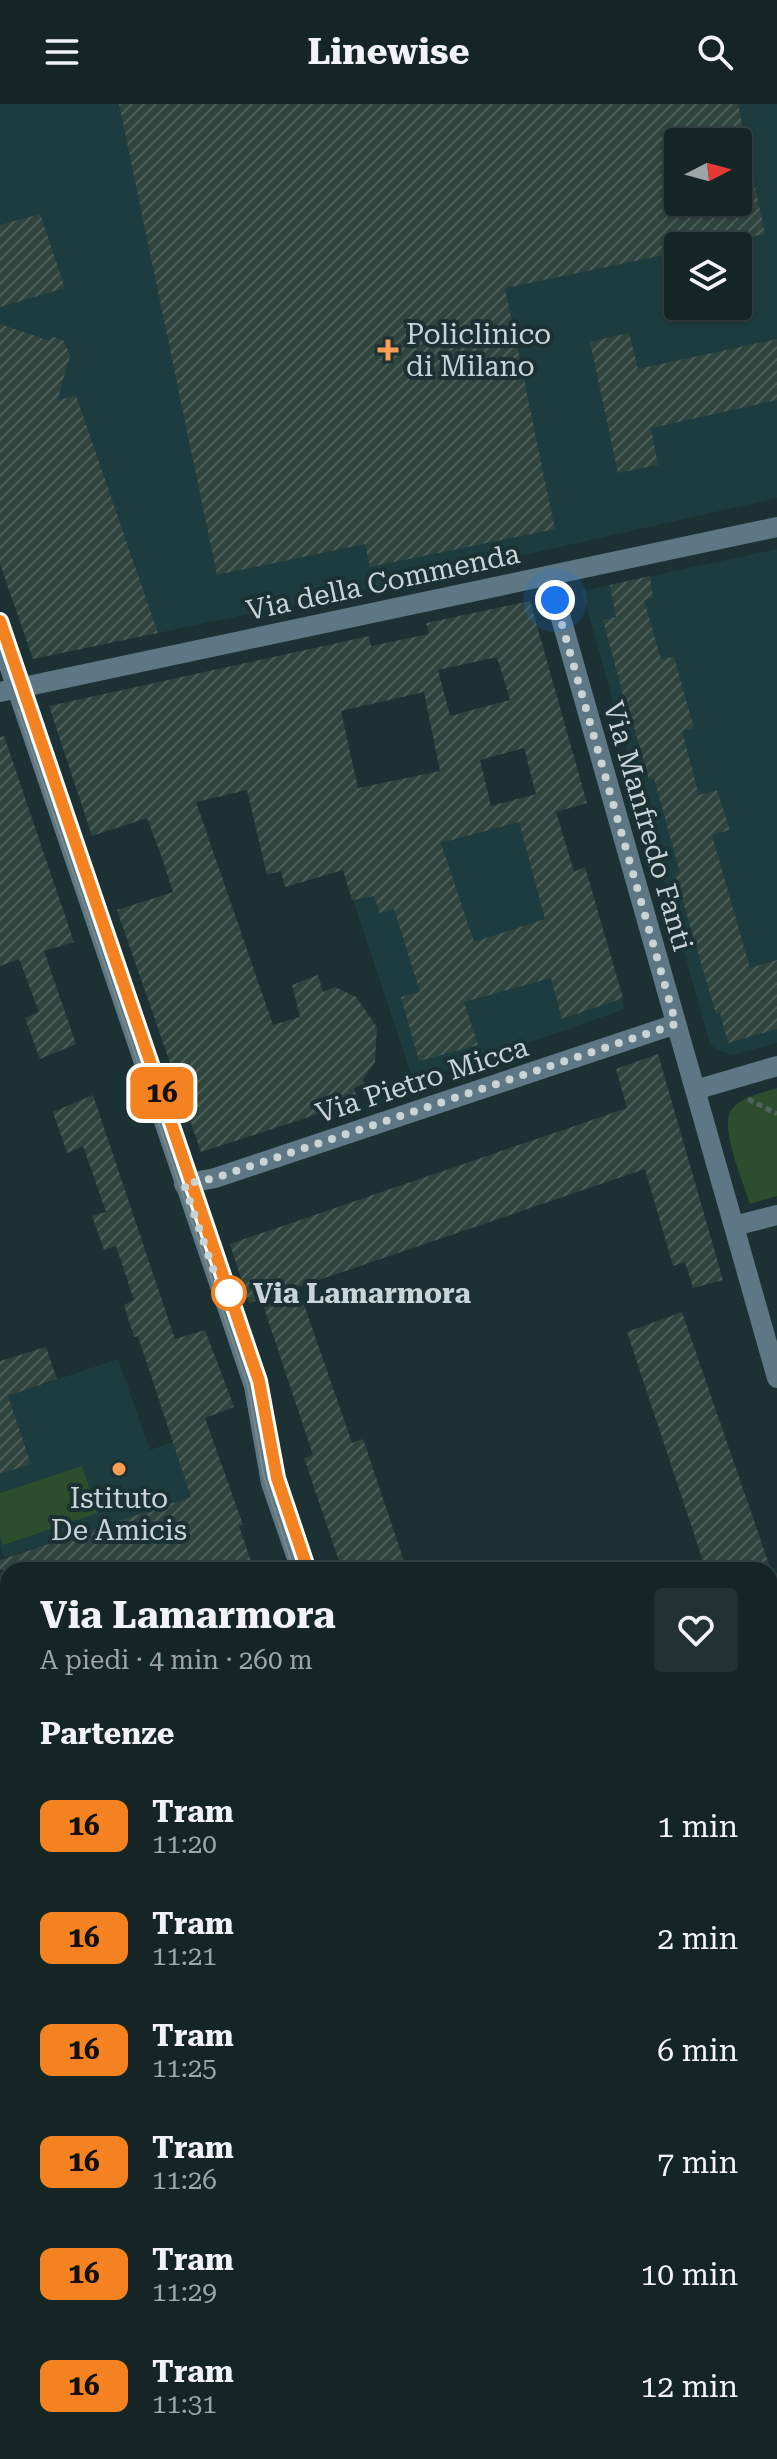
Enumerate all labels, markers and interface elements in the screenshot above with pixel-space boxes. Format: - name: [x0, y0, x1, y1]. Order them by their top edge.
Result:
- icon: menu: [40, 30, 84, 74]
- icon: search: [693, 30, 737, 74]
- text: Linewise: [307, 31, 470, 73]
- north arrow: [664, 128, 752, 216]
- map controls: [664, 128, 752, 320]
- button: layers: [664, 232, 752, 320]
- place label: Policlinico di Milano: [406, 318, 551, 383]
- marker: Policlinico di Milano: [377, 339, 399, 361]
- street label: Via della Commenda: [243, 537, 523, 627]
- your location: [535, 580, 575, 620]
- street label: Via Manfredo Fanti: [597, 697, 699, 955]
- street label: Via Pietro Micca: [312, 1030, 532, 1130]
- line badge: 16: [126, 1067, 198, 1119]
- text: 16: [146, 1076, 178, 1109]
- marker: Via Lamarmora: [212, 1276, 246, 1310]
- place label: Via Lamarmora: [253, 1277, 471, 1310]
- marker: Istituto De Amicis: [110, 1460, 128, 1478]
- place label: Istituto De Amicis: [51, 1482, 187, 1547]
- button: heart: [654, 1588, 738, 1672]
- text: Via Lamarmora: [40, 1593, 336, 1637]
- text: A piedi · 4 min · 260 m: [40, 1645, 313, 1675]
- text: Partenze: [40, 1716, 174, 1751]
- text: Tram: [152, 1794, 234, 1829]
- text: 16: [68, 1809, 100, 1842]
- text: 1 min: [657, 1809, 738, 1844]
- text: 11:20: [152, 1829, 217, 1859]
- text: Tram: [152, 1906, 234, 1941]
- text: 16: [68, 1921, 100, 1954]
- text: 2 min: [657, 1921, 738, 1956]
- text: 11:21: [152, 1941, 217, 1971]
- text: Tram: [152, 2018, 234, 2053]
- text: 16: [68, 2033, 100, 2066]
- text: 6 min: [657, 2033, 738, 2068]
- text: 11:25: [152, 2053, 217, 2083]
- text: Tram: [152, 2130, 234, 2165]
- text: 16: [68, 2145, 100, 2178]
- text: 7 min: [657, 2145, 738, 2180]
- text: 11:26: [152, 2165, 217, 2195]
- text: Tram: [152, 2242, 234, 2277]
- text: 16: [68, 2257, 100, 2290]
- text: 10 min: [641, 2257, 738, 2292]
- text: 11:29: [152, 2277, 217, 2307]
- text: Tram: [152, 2354, 234, 2389]
- text: 16: [68, 2369, 100, 2402]
- text: 12 min: [641, 2369, 738, 2404]
- text: 11:31: [152, 2389, 217, 2419]

